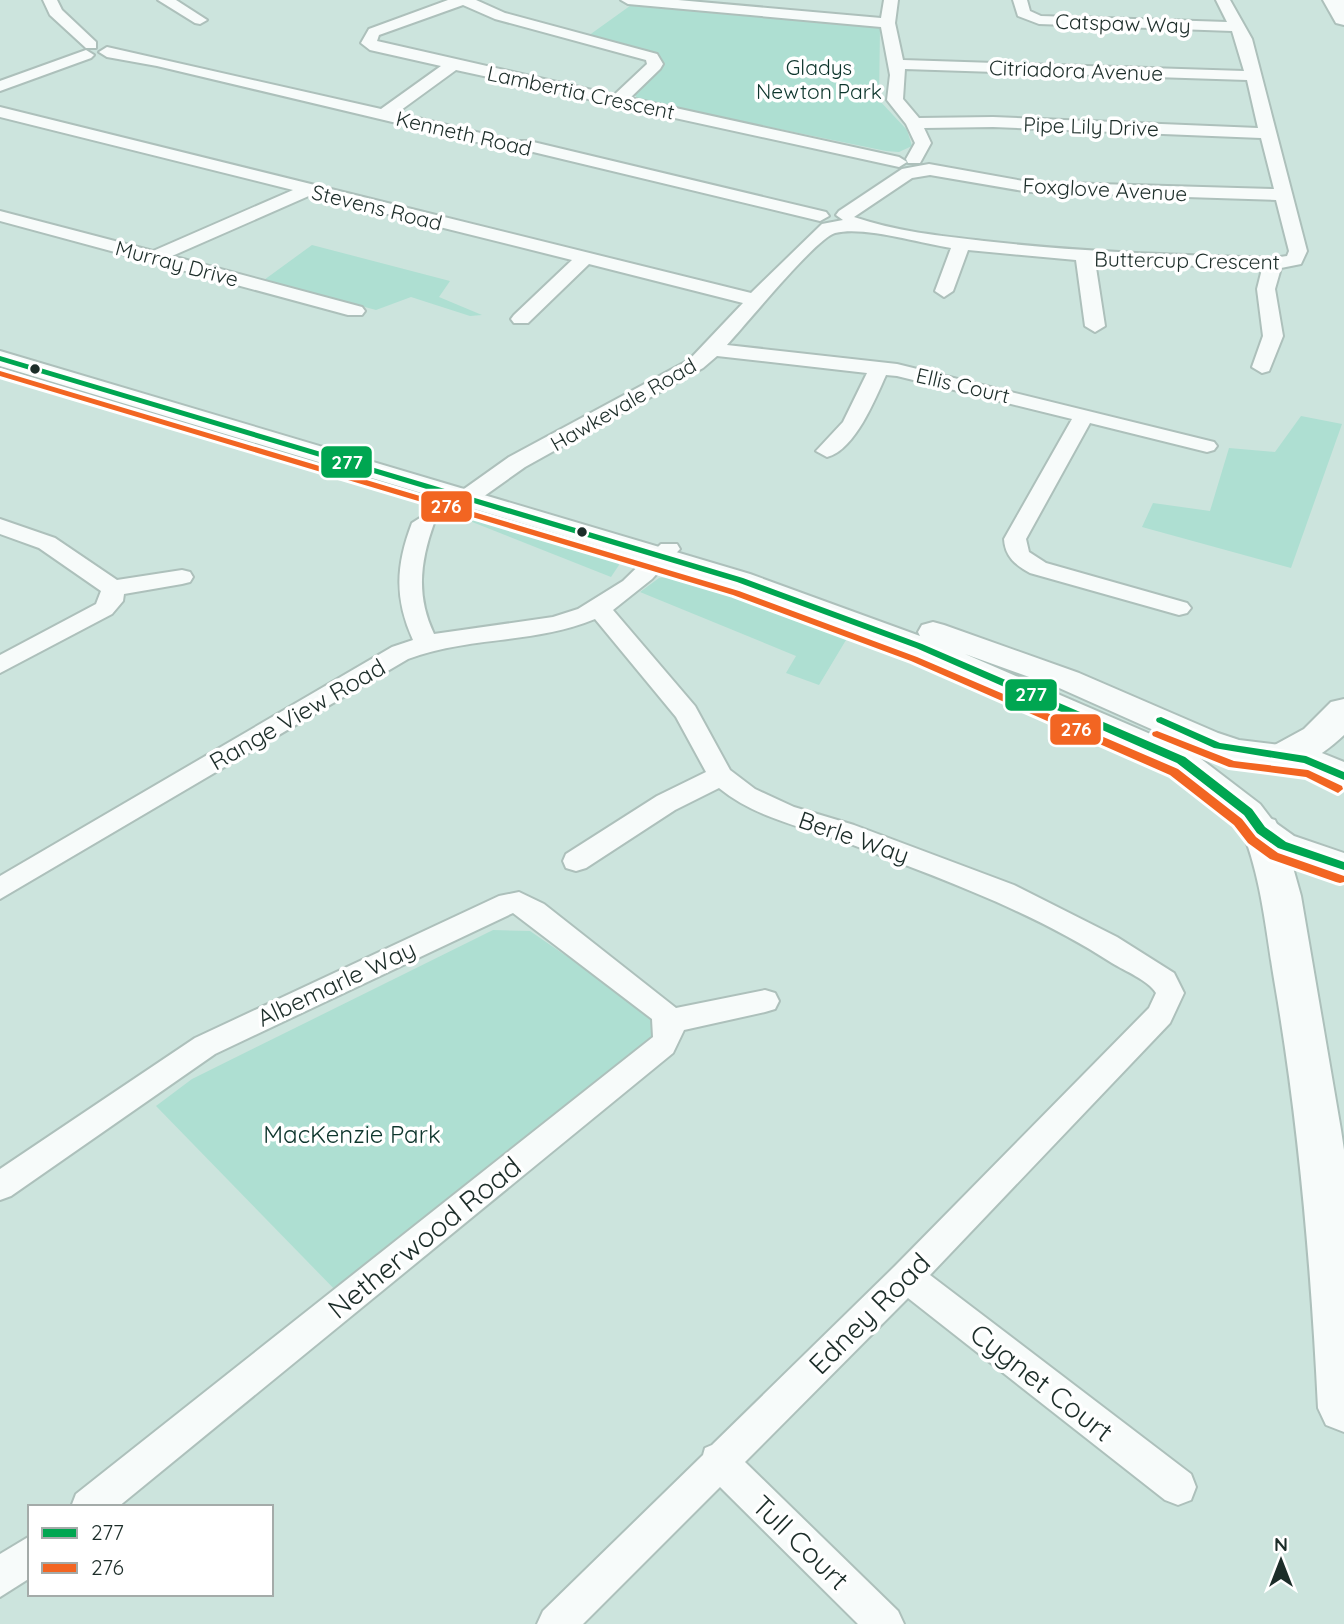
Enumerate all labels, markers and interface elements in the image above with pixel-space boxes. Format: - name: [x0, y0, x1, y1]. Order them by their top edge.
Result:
- street label: Catspaw Way: [1055, 8, 1191, 38]
- park label: Gladys Newton Park: [756, 54, 882, 104]
- street label: Citriadora Avenue: [989, 54, 1163, 86]
- street label: Lambertia Crescent: [485, 59, 677, 125]
- street label: Kenneth Road: [394, 105, 534, 161]
- street label: Pipe Lily Drive: [1023, 111, 1159, 141]
- street label: Foxglove Avenue: [1022, 172, 1188, 206]
- street label: Stevens Road: [309, 178, 445, 236]
- street label: Murray Drive: [113, 234, 241, 292]
- street label: Buttercup Crescent: [1094, 245, 1280, 275]
- street label: Hawkevale Road: [545, 352, 701, 456]
- unlabelled marker: [28, 362, 42, 376]
- street label: Ellis Court: [914, 362, 1012, 408]
- line badge: 277: [320, 445, 373, 479]
- text: 277: [331, 450, 363, 474]
- line badge: 276: [420, 490, 473, 523]
- text: 276: [430, 494, 462, 518]
- unlabelled marker: [575, 525, 589, 539]
- street label: Range View Road: [204, 652, 390, 776]
- line badge: 277: [1004, 678, 1058, 712]
- text: 277: [1015, 682, 1047, 706]
- line badge: 276: [1049, 713, 1102, 746]
- text: 276: [1060, 717, 1092, 741]
- street label: Berle Way: [795, 804, 913, 870]
- street label: Albemarle Way: [252, 933, 420, 1033]
- park label: MacKenzie Park: [263, 1119, 441, 1149]
- street label: Netherwood Road: [320, 1148, 528, 1326]
- street label: Edney Road: [801, 1245, 937, 1381]
- street label: Cygnet Court: [964, 1315, 1120, 1449]
- street label: Tull Court: [745, 1487, 857, 1597]
- legend: [28, 1505, 273, 1596]
- text: 277: [91, 1519, 124, 1545]
- north arrow: [1246, 1526, 1316, 1596]
- text: N: [1274, 1532, 1288, 1556]
- text: 276: [91, 1554, 124, 1580]

